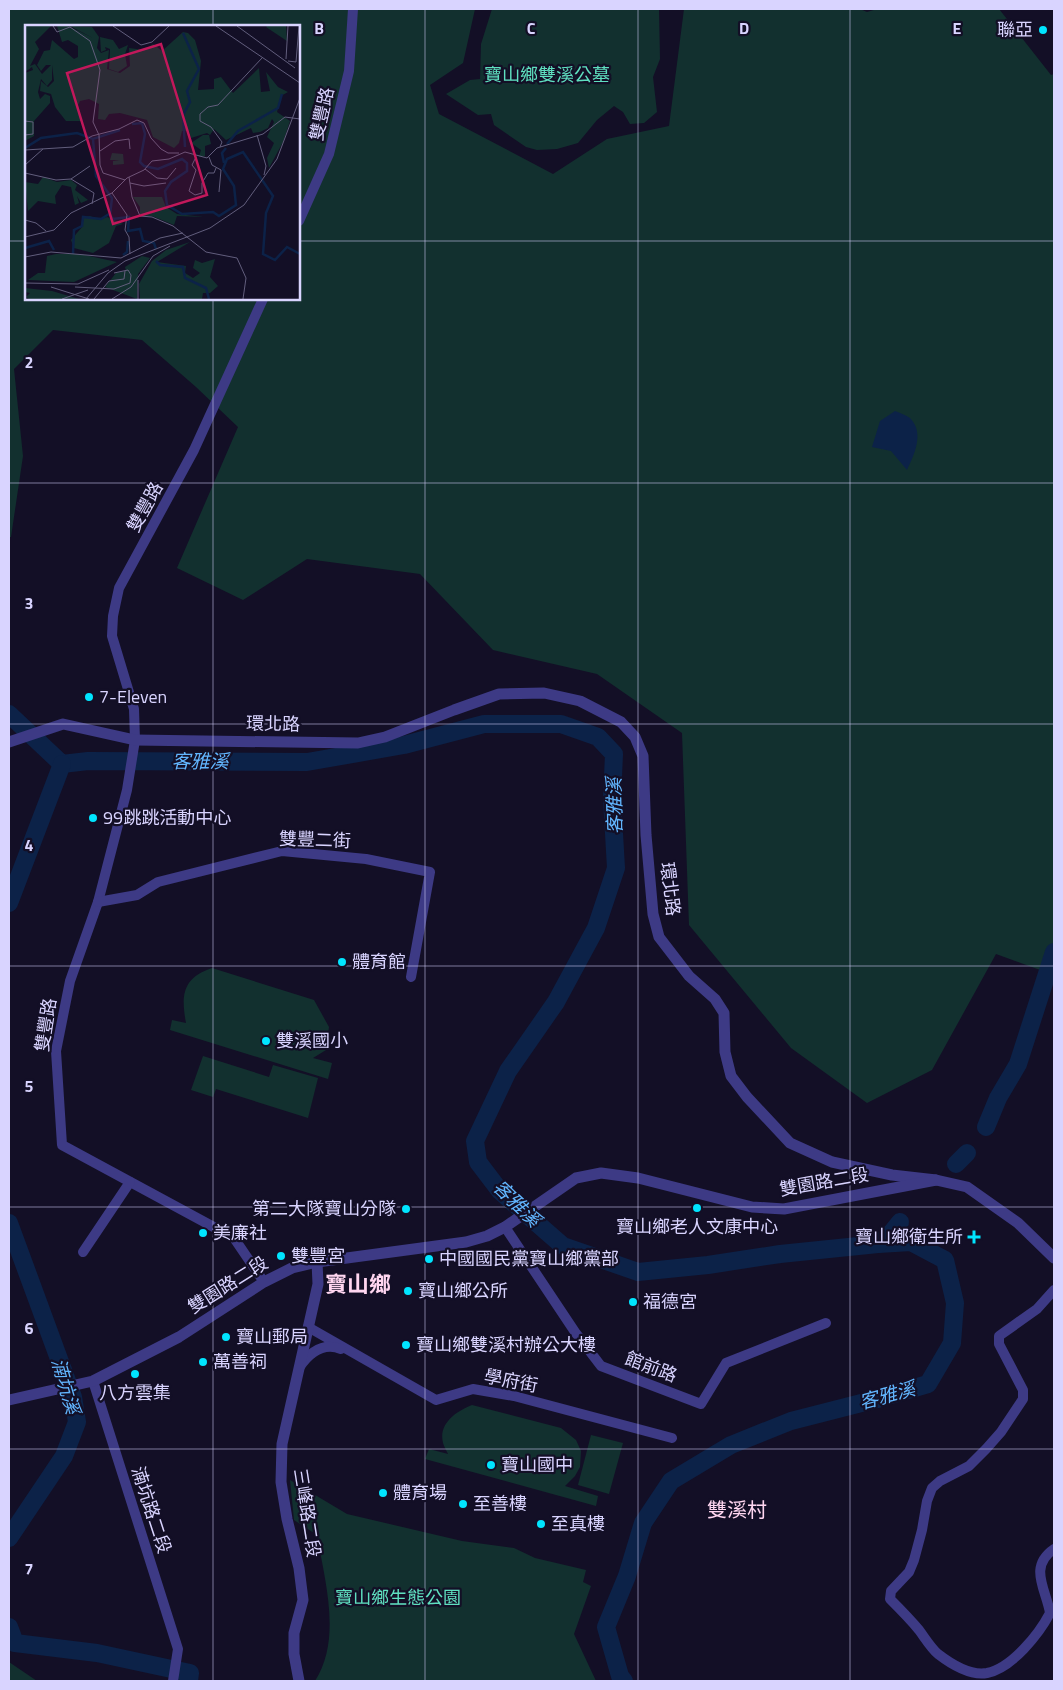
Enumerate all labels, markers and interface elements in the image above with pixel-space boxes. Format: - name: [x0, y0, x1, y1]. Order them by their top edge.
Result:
- text: B: [314, 16, 324, 40]
- text: C: [527, 16, 536, 40]
- text: D: [739, 16, 749, 40]
- text: E: [953, 16, 962, 40]
- place label: 聯亞: [997, 16, 1033, 43]
- marker: 聯亞: [1037, 24, 1049, 36]
- inset map: [25, 25, 300, 300]
- park label: 寶山鄉雙溪公墓: [484, 61, 610, 88]
- street label: 雙豐路: [302, 85, 341, 143]
- text: 2: [25, 350, 33, 374]
- street label: 雙豐路: [120, 477, 169, 537]
- text: 3: [25, 591, 33, 615]
- place label: 7-Eleven: [99, 683, 167, 710]
- marker: 7-Eleven: [83, 691, 95, 703]
- street label: 環北路: [246, 710, 300, 737]
- water label: 客雅溪: [171, 746, 231, 775]
- water label: 客雅溪: [598, 774, 628, 835]
- place label: 99跳跳活動中心: [103, 804, 231, 831]
- marker: 99跳跳活動中心: [87, 812, 99, 824]
- street label: 雙豐二街: [279, 825, 351, 854]
- text: 4: [25, 833, 34, 857]
- street label: 環北路: [654, 860, 687, 917]
- place label: 體育館: [352, 948, 406, 975]
- marker: 體育館: [336, 956, 348, 968]
- street label: 雙豐路: [28, 996, 63, 1054]
- place label: 雙溪國小: [276, 1027, 348, 1054]
- marker: 雙溪國小: [260, 1035, 272, 1047]
- text: 5: [25, 1074, 34, 1098]
- street label: 雙園路二段: [777, 1160, 871, 1203]
- water label: 客雅溪: [487, 1172, 550, 1235]
- place label: 第二大隊寶山分隊: [252, 1195, 396, 1222]
- marker: 寶山鄉老人文康中心: [691, 1202, 703, 1214]
- marker: 第二大隊寶山分隊: [400, 1203, 412, 1215]
- place label: 寶山鄉老人文康中心: [616, 1213, 778, 1240]
- place label: 美廉社: [213, 1219, 267, 1246]
- place label: 寶山鄉衛生所: [855, 1223, 963, 1250]
- marker: 美廉社: [197, 1227, 209, 1239]
- marker: 寶山鄉衛生所: [967, 1230, 981, 1244]
- place label: 雙豐宮: [291, 1242, 345, 1269]
- place label: 中國國民黨寶山鄉黨部: [439, 1245, 619, 1272]
- street label: 雙園路二段: [182, 1249, 273, 1320]
- marker: 雙豐宮: [275, 1250, 287, 1262]
- marker: 中國國民黨寶山鄉黨部: [423, 1253, 435, 1265]
- district label: 寶山鄉: [325, 1267, 391, 1301]
- place label: 寶山鄉公所: [418, 1277, 508, 1304]
- marker: 寶山鄉公所: [402, 1285, 414, 1297]
- place label: 福德宮: [643, 1288, 697, 1315]
- marker: 福德宮: [627, 1296, 639, 1308]
- text: 6: [25, 1316, 34, 1340]
- place label: 寶山郵局: [236, 1323, 308, 1350]
- marker: 寶山郵局: [220, 1331, 232, 1343]
- place label: 寶山鄉雙溪村辦公大樓: [416, 1331, 596, 1358]
- marker: 寶山鄉雙溪村辦公大樓: [400, 1339, 412, 1351]
- street label: 館前路: [621, 1344, 681, 1389]
- place label: 萬善祠: [213, 1348, 267, 1375]
- water label: 湳坑溪: [45, 1354, 89, 1420]
- marker: 萬善祠: [197, 1356, 209, 1368]
- street label: 學府街: [482, 1362, 540, 1399]
- marker: 八方雲集: [129, 1368, 141, 1380]
- water label: 客雅溪: [856, 1372, 921, 1416]
- place label: 八方雲集: [99, 1379, 171, 1406]
- place label: 寶山國中: [501, 1451, 573, 1478]
- marker: 寶山國中: [485, 1459, 497, 1471]
- street label: 湳坑路二段: [125, 1463, 178, 1557]
- street label: 三峰路二段: [287, 1466, 328, 1559]
- place label: 體育場: [393, 1479, 447, 1506]
- marker: 體育場: [377, 1487, 389, 1499]
- place label: 至善樓: [473, 1490, 527, 1517]
- district label: 雙溪村: [707, 1494, 767, 1525]
- marker: 至善樓: [457, 1498, 469, 1510]
- place label: 至真樓: [551, 1510, 605, 1537]
- marker: 至真樓: [535, 1518, 547, 1530]
- text: 7: [25, 1557, 33, 1581]
- park label: 寶山鄉生態公園: [335, 1584, 461, 1611]

